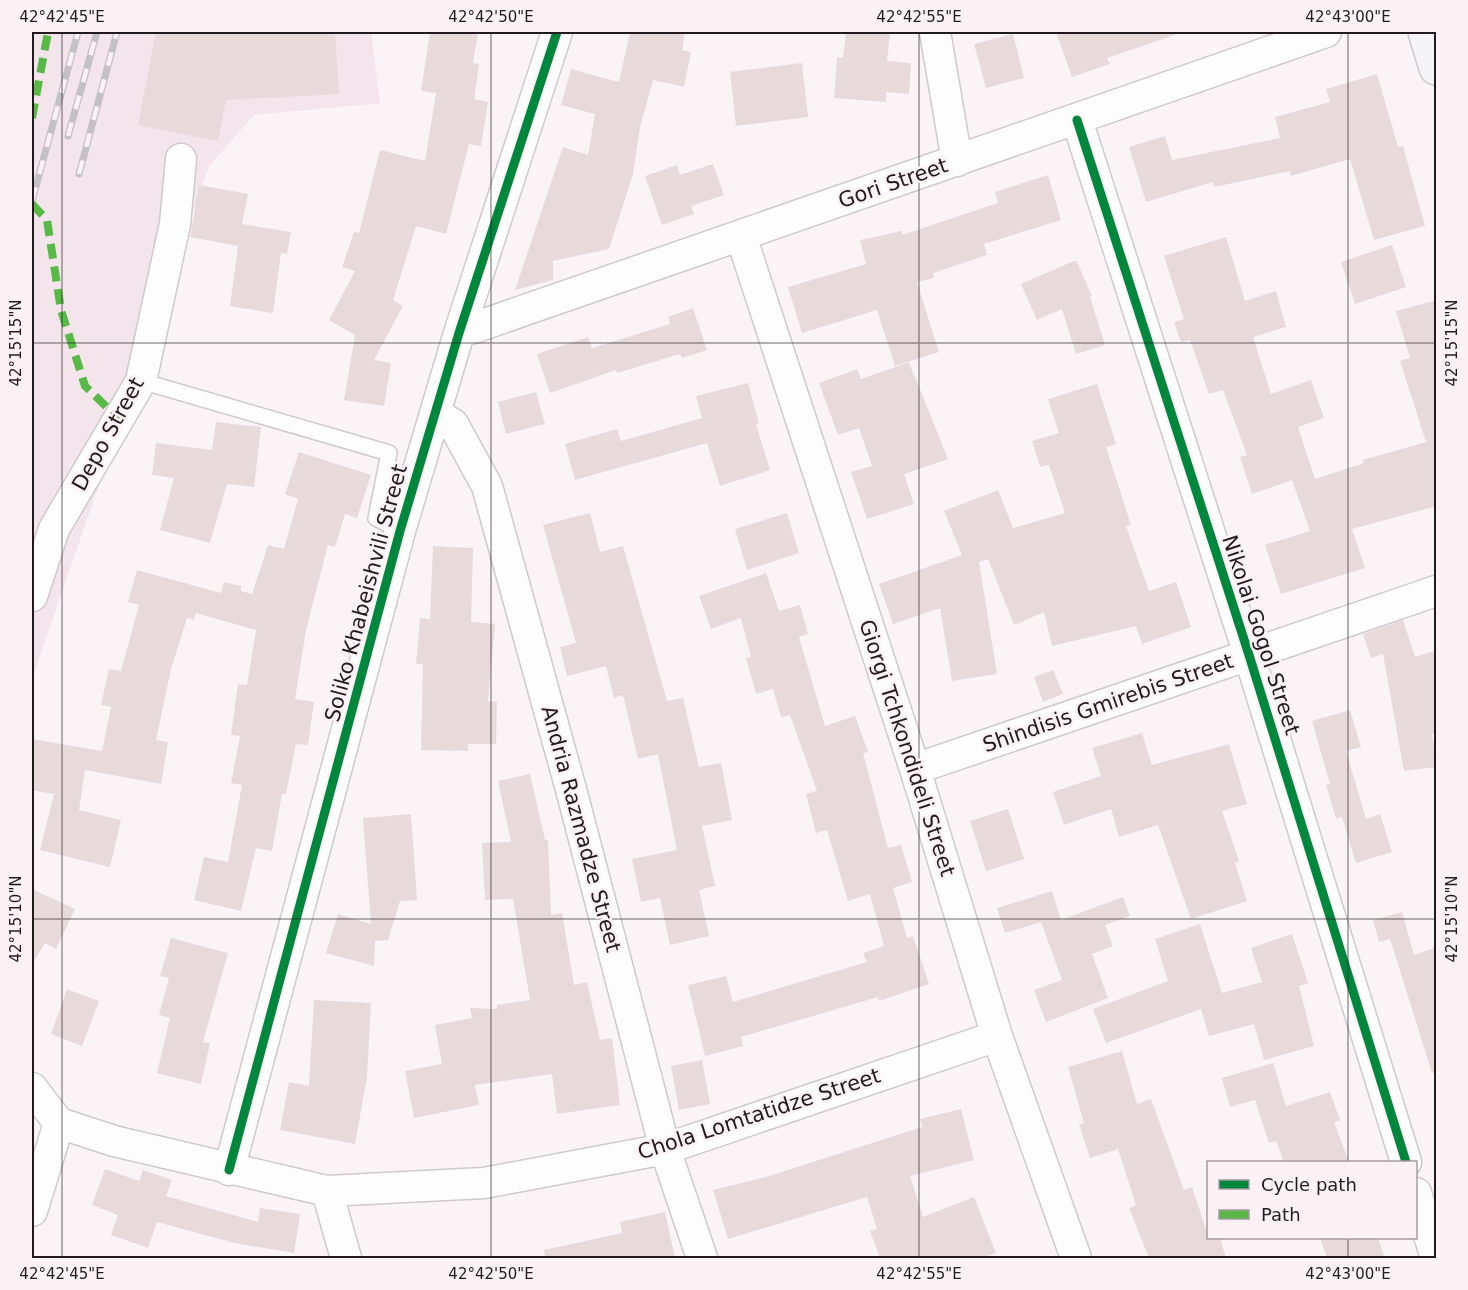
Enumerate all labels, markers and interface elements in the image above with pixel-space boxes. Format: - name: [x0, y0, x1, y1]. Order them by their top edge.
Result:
- text: 42°42'45"E: [19, 8, 105, 26]
- text: 42°42'50"E: [448, 8, 534, 26]
- text: 42°42'55"E: [876, 8, 962, 26]
- text: 42°43'00"E: [1305, 8, 1391, 26]
- street label: Gori Street: [835, 153, 951, 213]
- text: 42°15'15"N: [7, 299, 25, 387]
- text: 42°15'15"N: [1443, 299, 1461, 387]
- street label: Depo Street: [67, 373, 149, 495]
- street label: Soliko Khabeishvili Street: [320, 462, 412, 724]
- street label: Nikolai Gogol Street: [1217, 532, 1305, 738]
- street label: Giorgi Tchkondideli Street: [854, 617, 960, 879]
- street label: Shindisis Gmirebis Street: [979, 649, 1237, 757]
- street label: Andria Razmadze Street: [537, 703, 625, 955]
- text: 42°15'10"N: [7, 875, 25, 963]
- text: 42°15'10"N: [1443, 875, 1461, 963]
- street label: Chola Lomtatidze Street: [635, 1063, 883, 1165]
- legend: [1207, 1161, 1417, 1239]
- text: Cycle path: [1261, 1174, 1357, 1195]
- text: Path: [1261, 1204, 1301, 1225]
- text: 42°42'45"E: [19, 1265, 105, 1283]
- text: 42°42'50"E: [448, 1265, 534, 1283]
- text: 42°42'55"E: [876, 1265, 962, 1283]
- text: 42°43'00"E: [1305, 1265, 1391, 1283]

